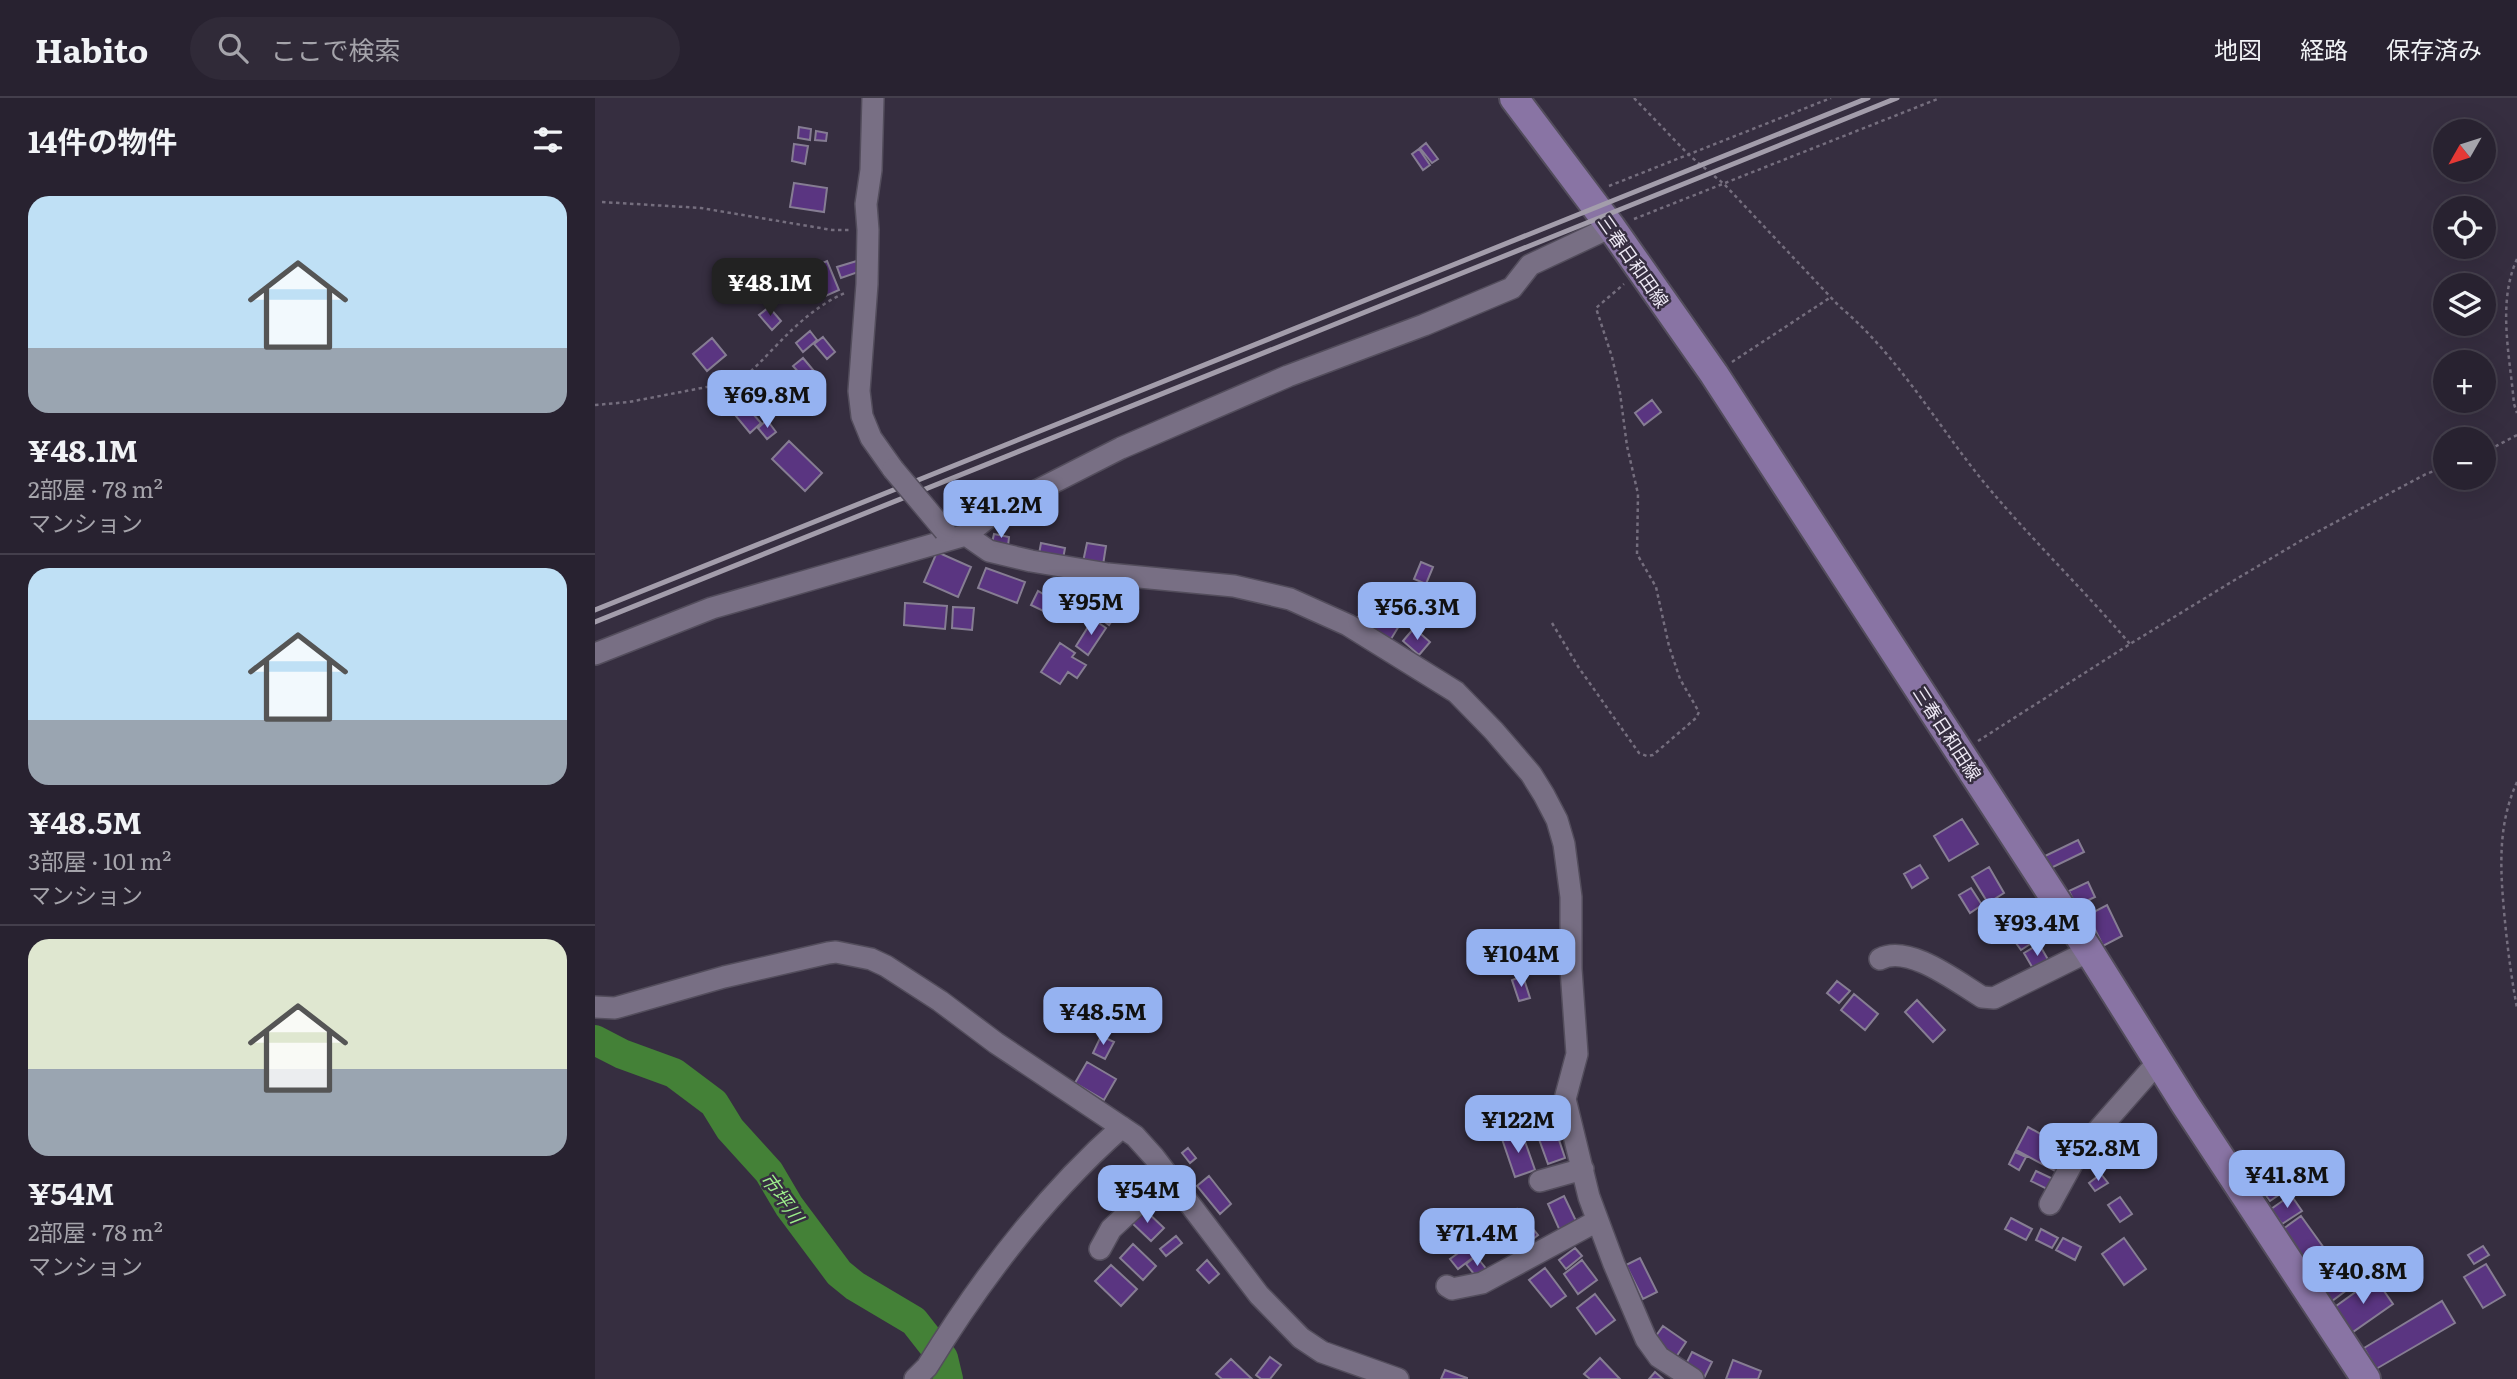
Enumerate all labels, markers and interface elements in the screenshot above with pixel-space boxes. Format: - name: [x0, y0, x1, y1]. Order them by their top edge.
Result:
- search box: [190, 17, 680, 80]
- text: Habito: [35, 24, 148, 73]
- icon: search: [214, 29, 252, 67]
- text: ここで検索: [270, 29, 400, 68]
- text: 地図: [2214, 31, 2262, 66]
- text: 経路: [2300, 31, 2348, 66]
- text: 保存済み: [2386, 31, 2482, 66]
- text: 14件の物件: [28, 118, 177, 162]
- north arrow: [2433, 119, 2495, 182]
- map controls: [2433, 119, 2496, 490]
- icon: filters: [529, 121, 567, 159]
- button: locate: [2433, 196, 2496, 259]
- street label: 三春日和田線: [1592, 209, 1676, 313]
- icon: home: [235, 242, 361, 368]
- pin: ¥48.1M: [713, 258, 827, 318]
- text: ¥48.1M: [728, 264, 812, 298]
- button: layers: [2433, 273, 2496, 336]
- button: +: [2433, 350, 2496, 413]
- pin: ¥69.8M: [710, 370, 824, 430]
- text: ¥69.8M: [723, 376, 811, 410]
- text: ¥48.1M: [28, 427, 138, 471]
- button: −: [2433, 427, 2496, 490]
- text: 2部屋 · 78 m²: [28, 471, 163, 505]
- pin: ¥41.2M: [944, 480, 1058, 540]
- text: ¥41.2M: [959, 486, 1043, 520]
- text: マンション: [28, 505, 143, 539]
- pin: ¥95M: [1050, 578, 1132, 637]
- pin: ¥56.3M: [1360, 582, 1474, 642]
- text: ¥95M: [1058, 583, 1124, 617]
- text: ¥56.3M: [1374, 588, 1460, 622]
- icon: home: [235, 614, 361, 740]
- street label: 三春日和田線: [1907, 680, 1989, 786]
- text: ¥48.5M: [28, 799, 142, 843]
- text: 3部屋 · 101 m²: [28, 843, 171, 877]
- text: マンション: [28, 877, 143, 911]
- pin: ¥93.4M: [1980, 898, 2094, 958]
- text: ¥93.4M: [1994, 904, 2080, 938]
- pin: ¥104M: [1472, 930, 1570, 989]
- text: ¥104M: [1482, 935, 1560, 969]
- icon: home: [235, 985, 361, 1111]
- pin: ¥48.5M: [1046, 988, 1160, 1047]
- text: ¥48.5M: [1059, 993, 1147, 1027]
- pin: ¥122M: [1469, 1096, 1567, 1155]
- text: ¥122M: [1481, 1101, 1555, 1135]
- pin: ¥52.8M: [2041, 1124, 2155, 1183]
- text: ¥52.8M: [2055, 1129, 2141, 1163]
- pin: ¥41.8M: [2230, 1150, 2344, 1210]
- text: ¥41.8M: [2245, 1156, 2329, 1190]
- water label: 市坪川: [755, 1166, 812, 1230]
- pin: ¥54M: [1106, 1166, 1188, 1225]
- text: ¥54M: [28, 1170, 114, 1214]
- text: ¥54M: [1114, 1171, 1180, 1205]
- pin: ¥71.4M: [1420, 1208, 1534, 1268]
- text: 2部屋 · 78 m²: [28, 1214, 163, 1248]
- text: ¥71.4M: [1436, 1214, 1518, 1248]
- pin: ¥40.8M: [2306, 1246, 2420, 1306]
- text: マンション: [28, 1248, 143, 1282]
- text: ¥40.8M: [2318, 1252, 2408, 1286]

